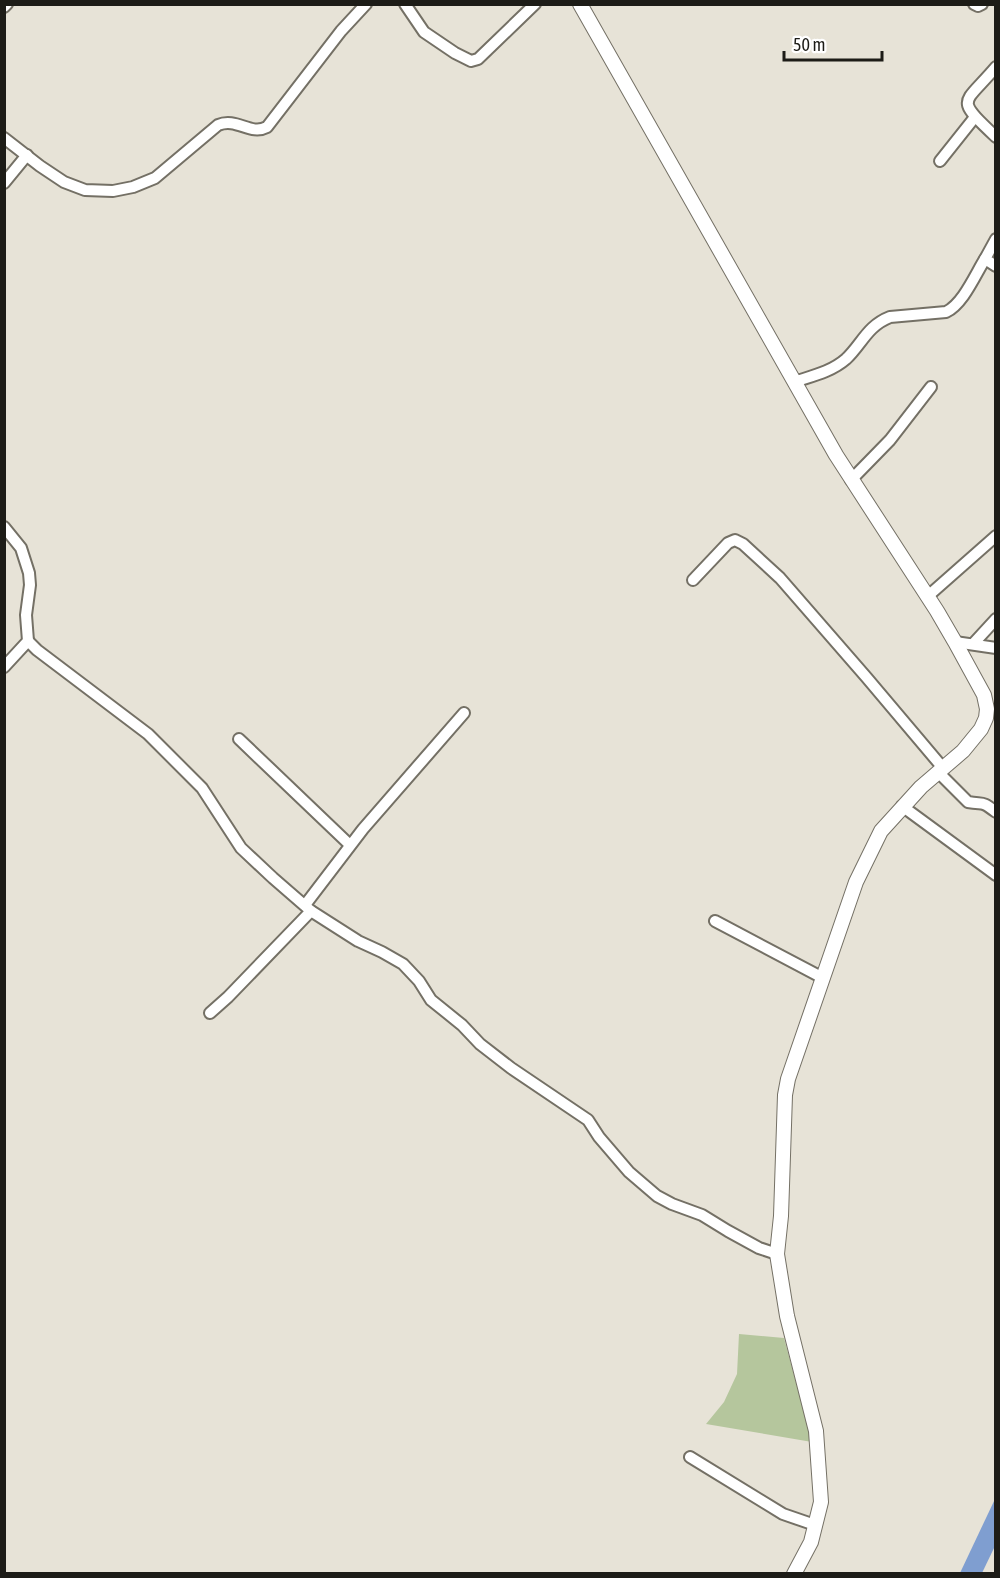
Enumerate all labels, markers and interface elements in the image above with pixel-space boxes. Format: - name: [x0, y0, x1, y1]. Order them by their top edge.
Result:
- scale bar: [784, 24, 882, 62]
- text: 50 m: [793, 34, 825, 55]

